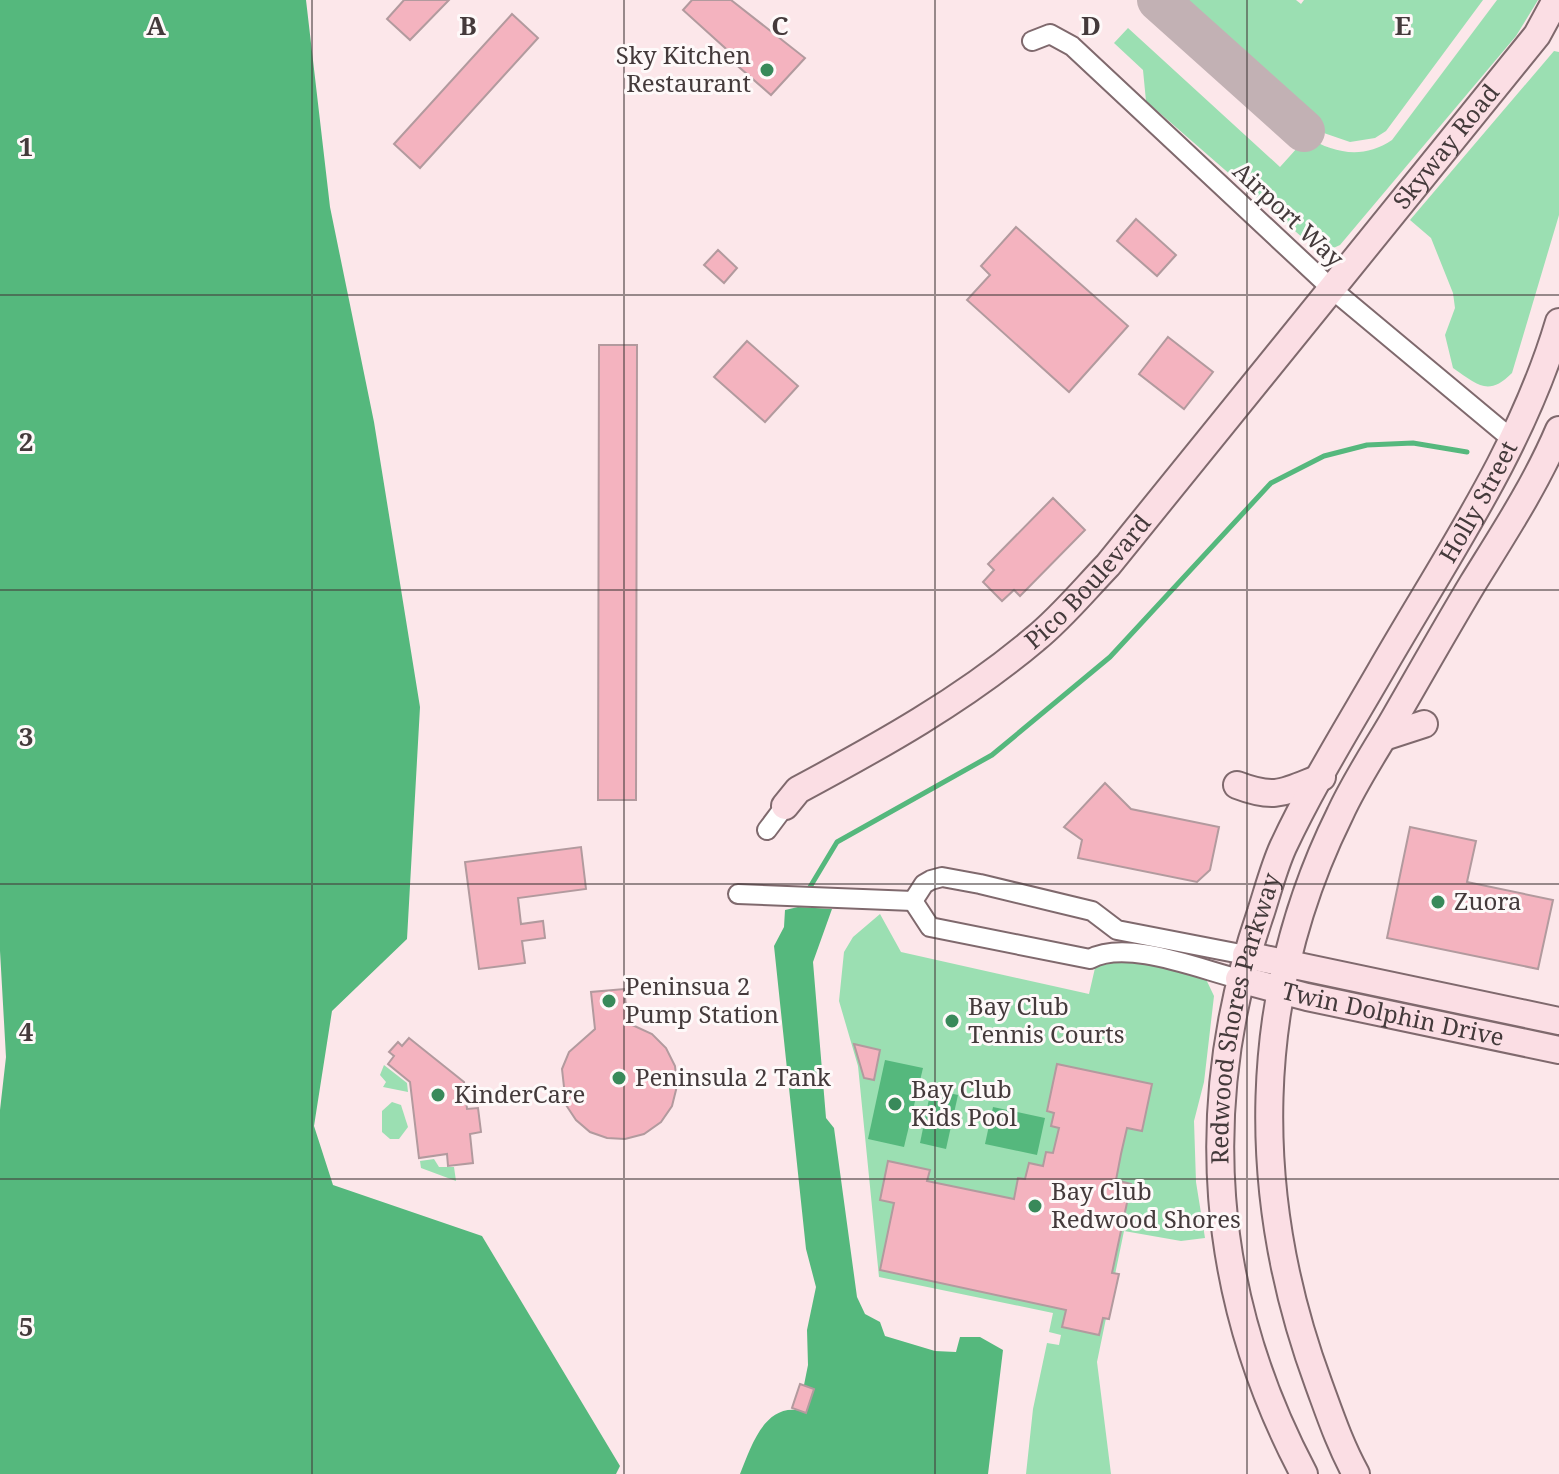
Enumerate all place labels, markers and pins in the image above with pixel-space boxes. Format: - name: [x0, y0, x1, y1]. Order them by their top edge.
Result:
- place label: Sky Kitchen Restaurant: [616, 38, 751, 99]
- marker: Sky Kitchen Restaurant: [758, 61, 776, 79]
- place label: Zuora: [1454, 884, 1522, 917]
- marker: Zuora: [1429, 893, 1447, 911]
- place label: Peninsua 2 Pump Station: [625, 969, 779, 1030]
- place label: Bay Club Tennis Courts: [968, 989, 1124, 1050]
- marker: Peninsua 2 Pump Station: [600, 992, 618, 1010]
- marker: Bay Club Tennis Courts: [943, 1012, 961, 1030]
- place label: Peninsula 2 Tank: [635, 1060, 832, 1093]
- marker: Peninsula 2 Tank: [610, 1069, 628, 1087]
- place label: Bay Club Kids Pool: [911, 1072, 1017, 1133]
- place label: KinderCare: [454, 1077, 585, 1110]
- marker: KinderCare: [429, 1086, 447, 1104]
- marker: Bay Club Kids Pool: [886, 1095, 904, 1113]
- place label: Bay Club Redwood Shores: [1051, 1174, 1241, 1235]
- marker: Bay Club Redwood Shores: [1026, 1197, 1044, 1215]

